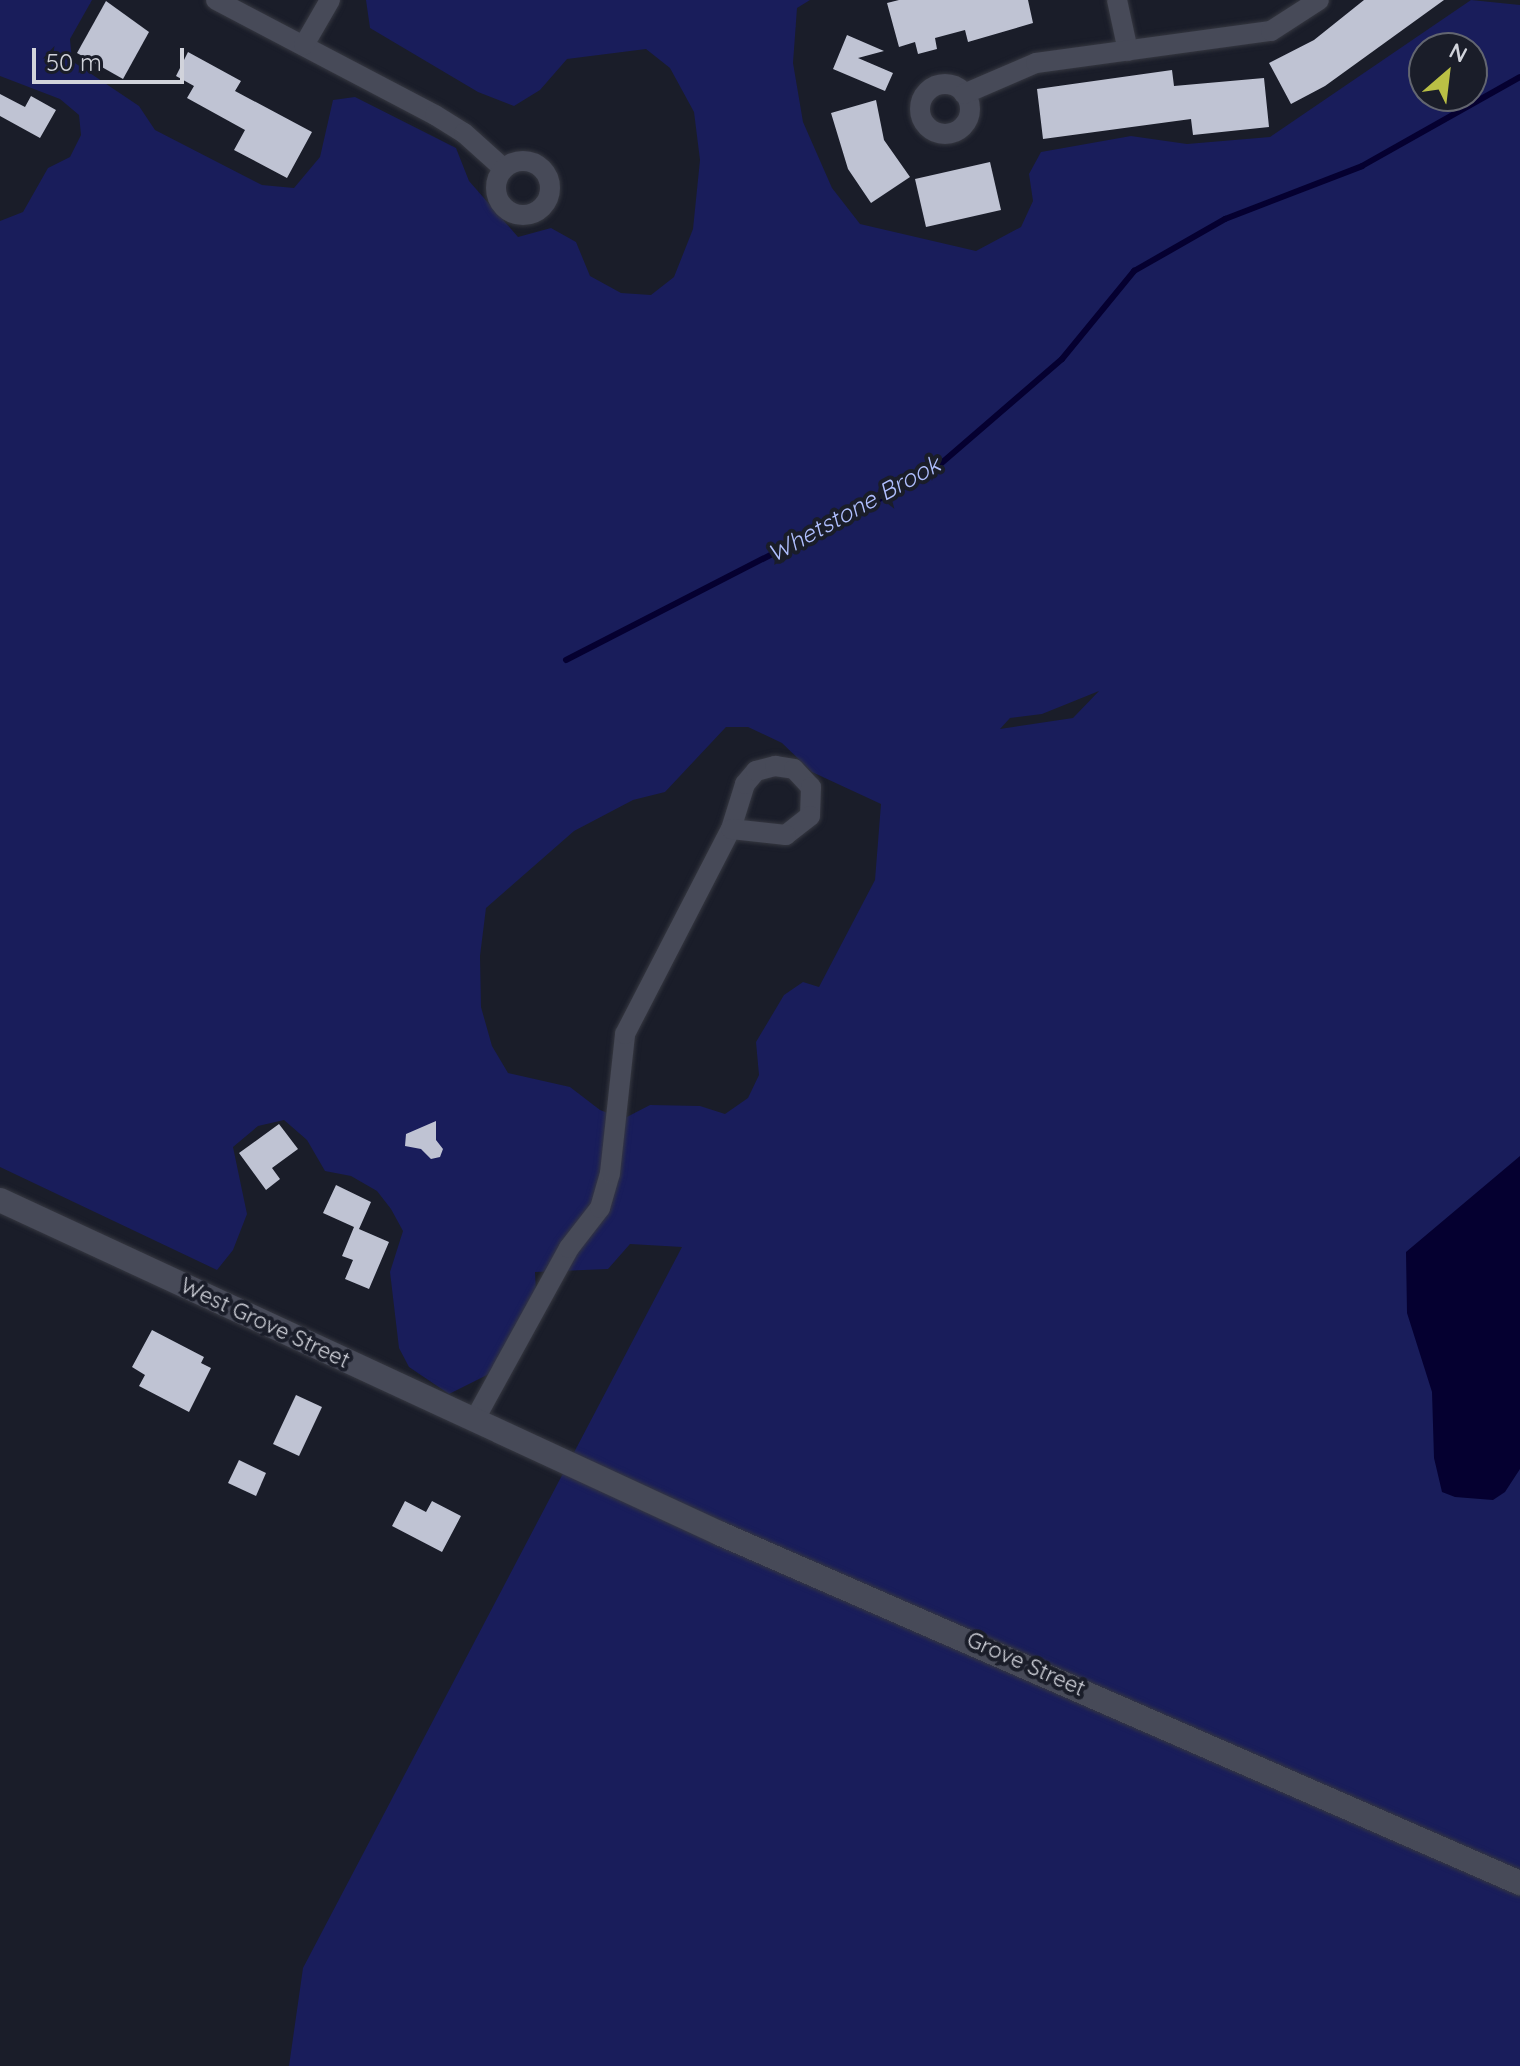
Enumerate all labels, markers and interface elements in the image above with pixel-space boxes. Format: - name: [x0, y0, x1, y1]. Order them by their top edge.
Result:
- scale bar: [36, 32, 188, 82]
- north arrow: [1408, 32, 1488, 112]
- text: N: [1445, 36, 1472, 69]
- text: 50 m: [46, 47, 102, 77]
- water label: Whetstone Brook: [763, 450, 945, 568]
- street label: West Grove Street: [176, 1272, 354, 1374]
- street label: Grove Street: [963, 1626, 1089, 1702]

